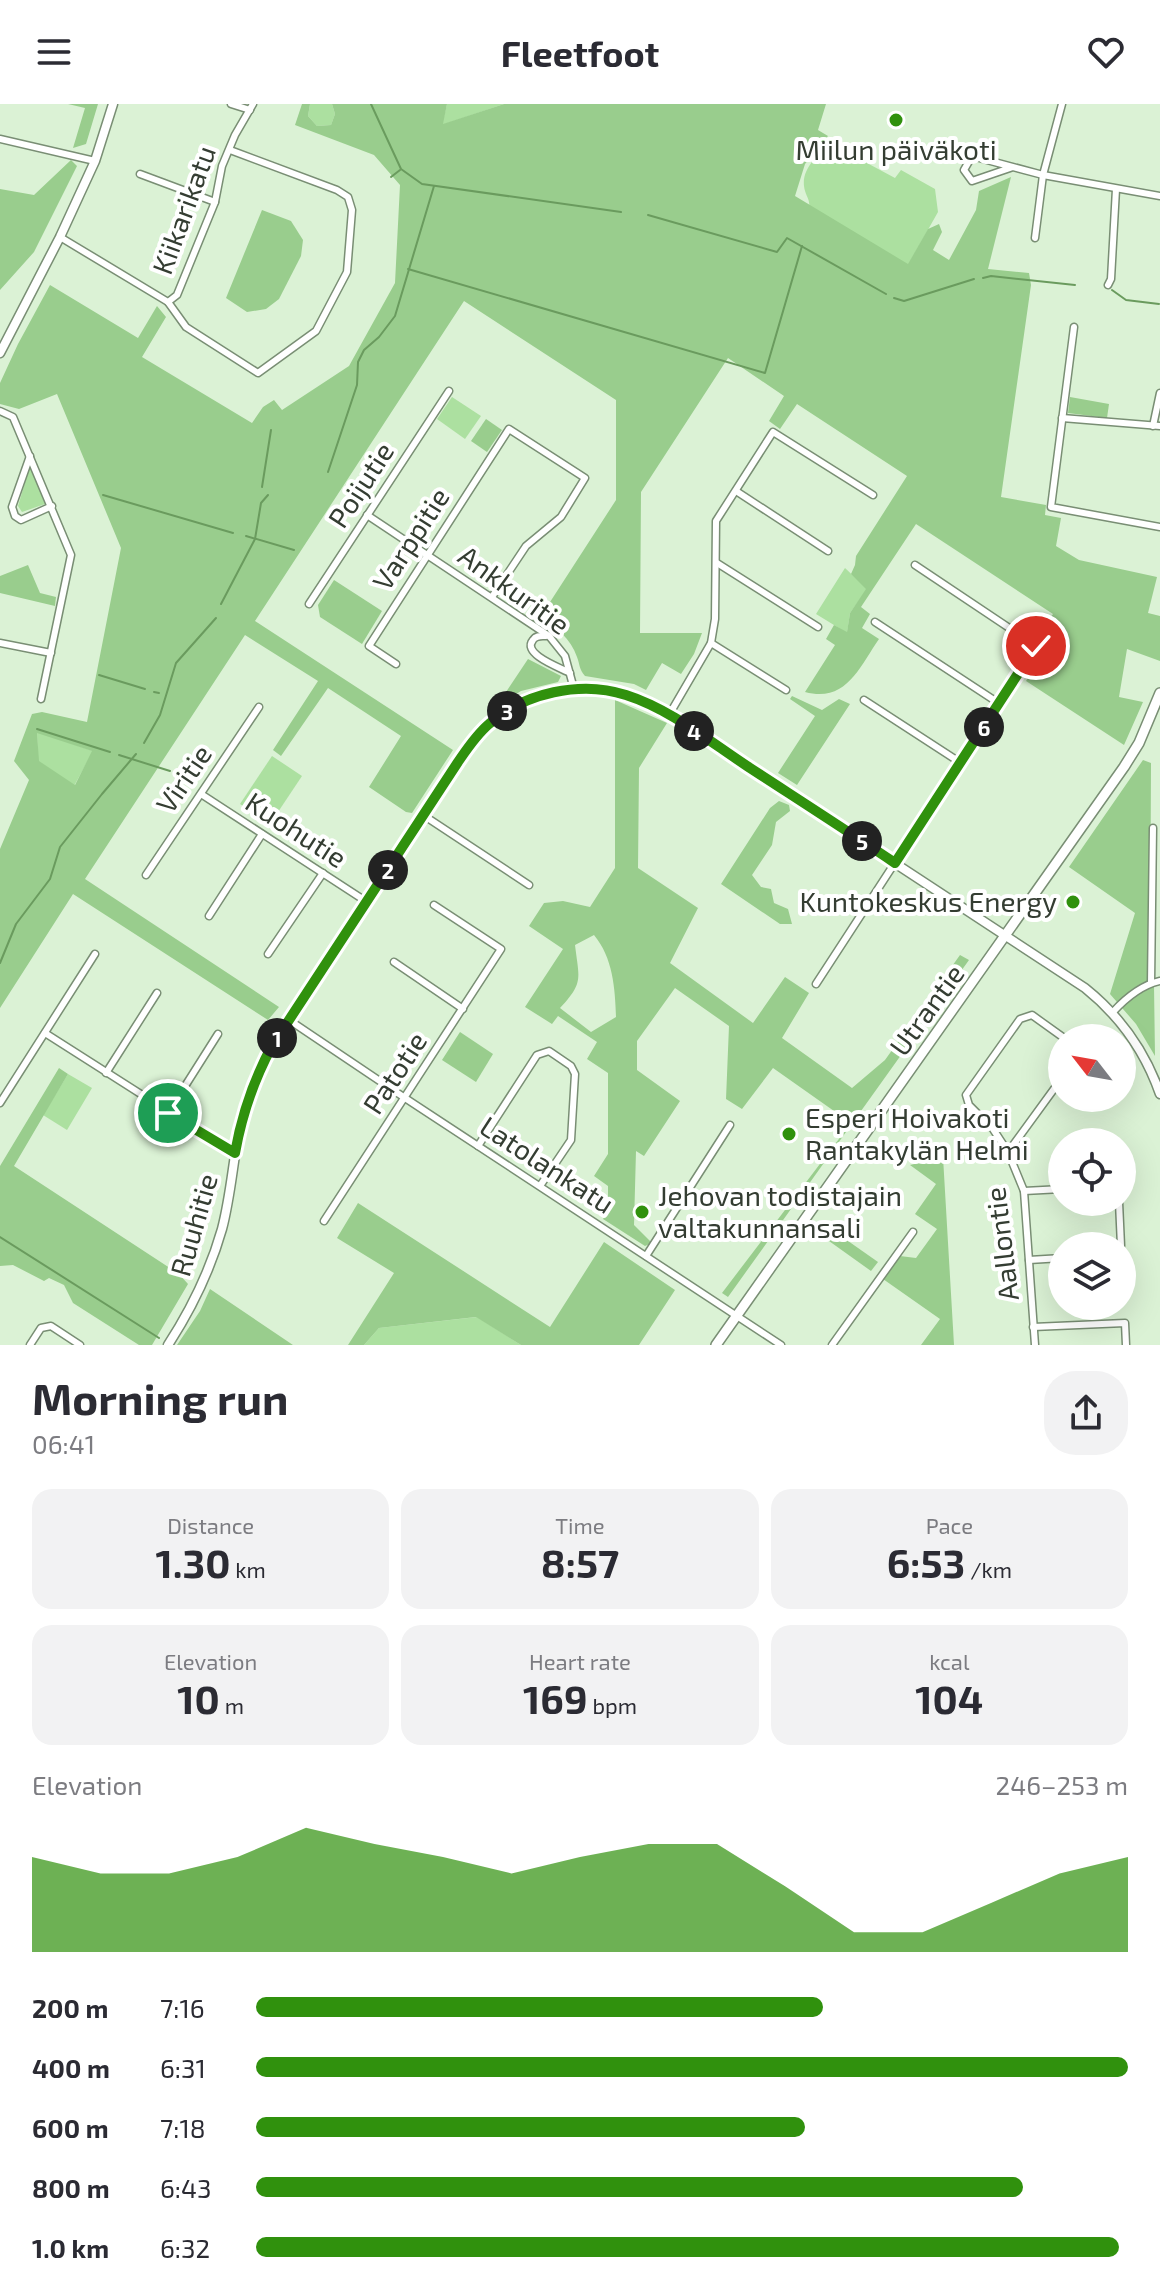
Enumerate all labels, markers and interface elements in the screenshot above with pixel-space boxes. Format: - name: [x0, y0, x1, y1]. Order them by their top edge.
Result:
- icon: menu: [32, 30, 76, 74]
- icon: heart: [1084, 30, 1128, 74]
- text: Fleetfoot: [501, 31, 659, 74]
- marker: Miilun päiväkoti: [887, 111, 905, 129]
- place label: Miilun päiväkoti: [795, 132, 997, 166]
- street label: Kiikarikatu: [144, 141, 222, 279]
- street label: Poijutie: [320, 435, 400, 533]
- street label: Varppitie: [365, 481, 456, 596]
- street label: Ankkuritie: [452, 538, 577, 641]
- pin: [1002, 612, 1070, 680]
- icon: check: [1014, 624, 1058, 668]
- pin: 3: [487, 691, 527, 731]
- text: 3: [501, 698, 513, 724]
- pin: 6: [964, 707, 1004, 747]
- pin: 4: [674, 711, 714, 751]
- text: 6: [978, 714, 990, 740]
- text: 4: [687, 718, 701, 744]
- street label: Viritie: [148, 738, 218, 819]
- street label: Kuohutie: [240, 784, 353, 874]
- pin: 5: [842, 821, 882, 861]
- text: 5: [856, 828, 868, 854]
- pin: 2: [368, 850, 408, 890]
- text: 2: [382, 857, 394, 883]
- place label: Kuntokeskus Energy: [799, 884, 1057, 918]
- marker: Kuntokeskus Energy: [1064, 893, 1082, 911]
- street label: Utrantie: [882, 957, 971, 1062]
- pin: 1: [257, 1018, 297, 1058]
- north arrow: [1048, 1024, 1136, 1112]
- map controls: [1048, 1024, 1136, 1320]
- text: 1: [272, 1025, 282, 1051]
- street label: Patotie: [355, 1025, 433, 1120]
- pin: [134, 1079, 202, 1147]
- icon: arrive: [146, 1091, 190, 1135]
- place label: Esperi Hoivakoti Rantakylän Helmi: [805, 1100, 1029, 1166]
- street label: Latolankatu: [474, 1108, 621, 1220]
- marker: Esperi Hoivakoti Rantakylän Helmi: [780, 1125, 798, 1143]
- button: locate: [1048, 1128, 1136, 1216]
- street label: Ruuhitie: [162, 1170, 224, 1280]
- place label: Jehovan todistajain valtakunnansali: [658, 1178, 902, 1244]
- street label: Aallontie: [977, 1185, 1025, 1303]
- marker: Jehovan todistajain valtakunnansali: [633, 1203, 651, 1221]
- button: layers: [1048, 1232, 1136, 1320]
- text: Morning run: [32, 1371, 288, 1424]
- button: share: [1044, 1371, 1128, 1455]
- text: 06:41: [32, 1428, 95, 1459]
- text: Distance: [167, 1512, 254, 1538]
- text: Time: [555, 1512, 605, 1538]
- text: Pace: [926, 1512, 973, 1538]
- text: 1.30: [155, 1538, 230, 1586]
- text: 8:57: [541, 1538, 619, 1586]
- text: 6:53: [887, 1538, 965, 1586]
- text: km: [230, 1556, 266, 1582]
- text: /km: [965, 1556, 1012, 1582]
- text: Elevation: [164, 1648, 257, 1674]
- text: Heart rate: [529, 1648, 631, 1674]
- text: kcal: [929, 1648, 969, 1674]
- text: 10: [177, 1674, 220, 1722]
- text: 169: [523, 1674, 587, 1722]
- text: 104: [915, 1674, 983, 1722]
- text: m: [220, 1692, 244, 1718]
- text: bpm: [587, 1692, 637, 1718]
- text: Elevation: [32, 1769, 142, 1800]
- text: 246–253 m: [996, 1769, 1128, 1800]
- text: 200 m: [32, 1992, 108, 2023]
- text: 7:16: [160, 1992, 205, 2023]
- text: 400 m: [32, 2052, 110, 2083]
- text: 6:31: [160, 2052, 206, 2083]
- text: 600 m: [32, 2112, 109, 2143]
- text: 7:18: [160, 2112, 206, 2143]
- text: 800 m: [32, 2172, 110, 2203]
- text: 6:43: [160, 2172, 211, 2203]
- text: 1.0 km: [32, 2232, 109, 2263]
- text: 6:32: [160, 2232, 210, 2263]

